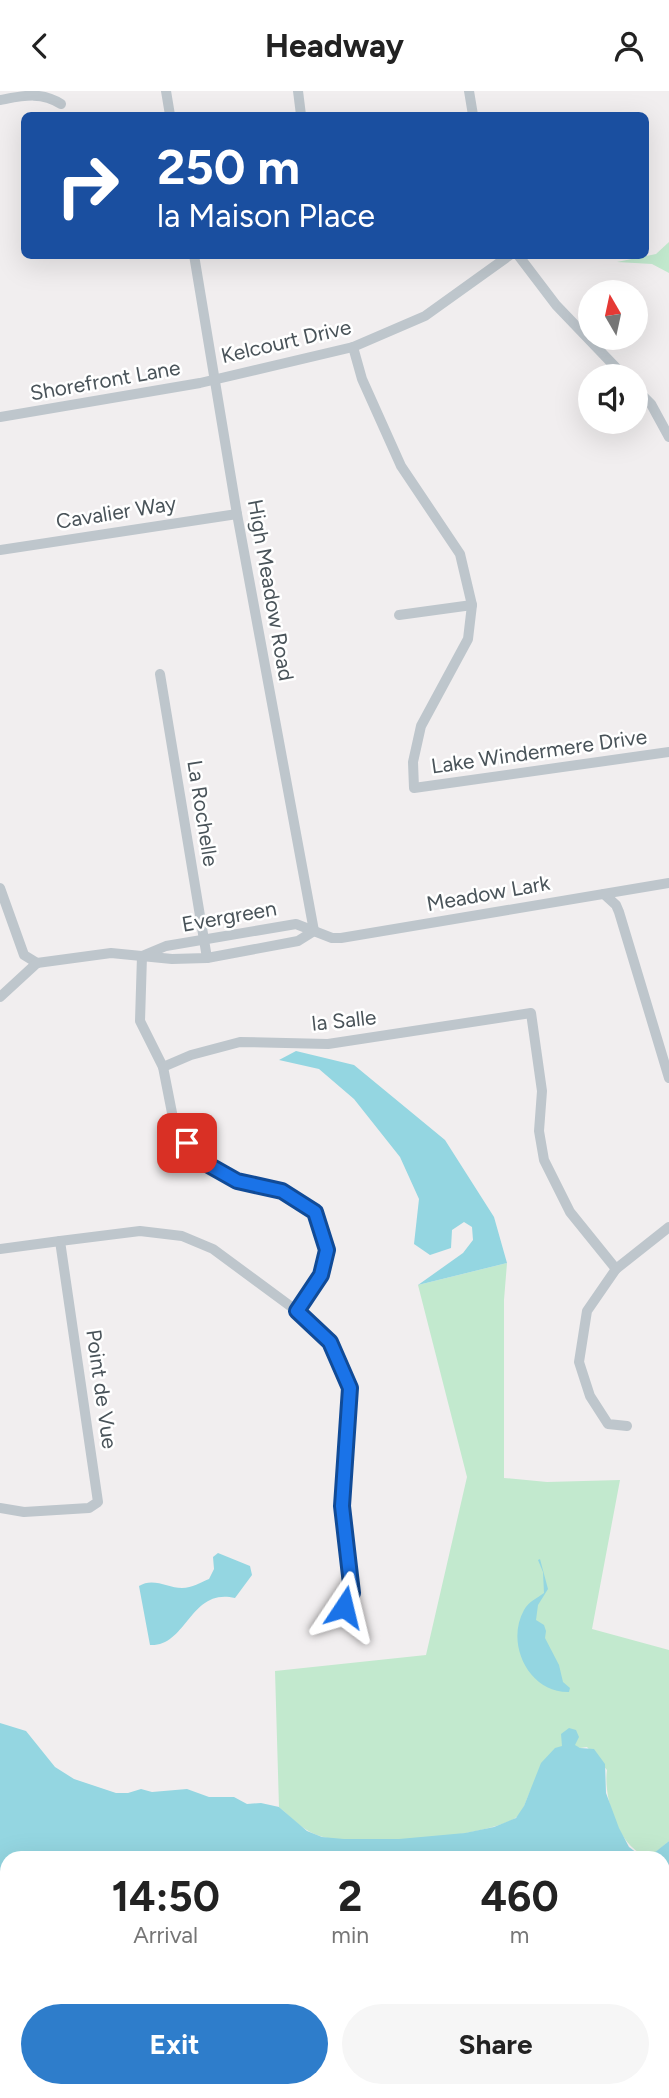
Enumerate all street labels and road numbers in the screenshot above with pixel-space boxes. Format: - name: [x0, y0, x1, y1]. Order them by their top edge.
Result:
- street label: Kelcourt Drive: [219, 314, 353, 368]
- street label: Shorefront Lane: [28, 354, 182, 406]
- street label: Cavalier Way: [54, 490, 178, 534]
- street label: High Meadow Road: [243, 497, 299, 683]
- street label: Lake Windermere Drive: [430, 723, 648, 779]
- street label: La Rochelle: [182, 758, 224, 868]
- street label: Meadow Lark: [424, 870, 552, 916]
- street label: Evergreen: [180, 895, 278, 937]
- street label: la Salle: [310, 1004, 378, 1036]
- street label: Point de Vue: [81, 1328, 123, 1450]

